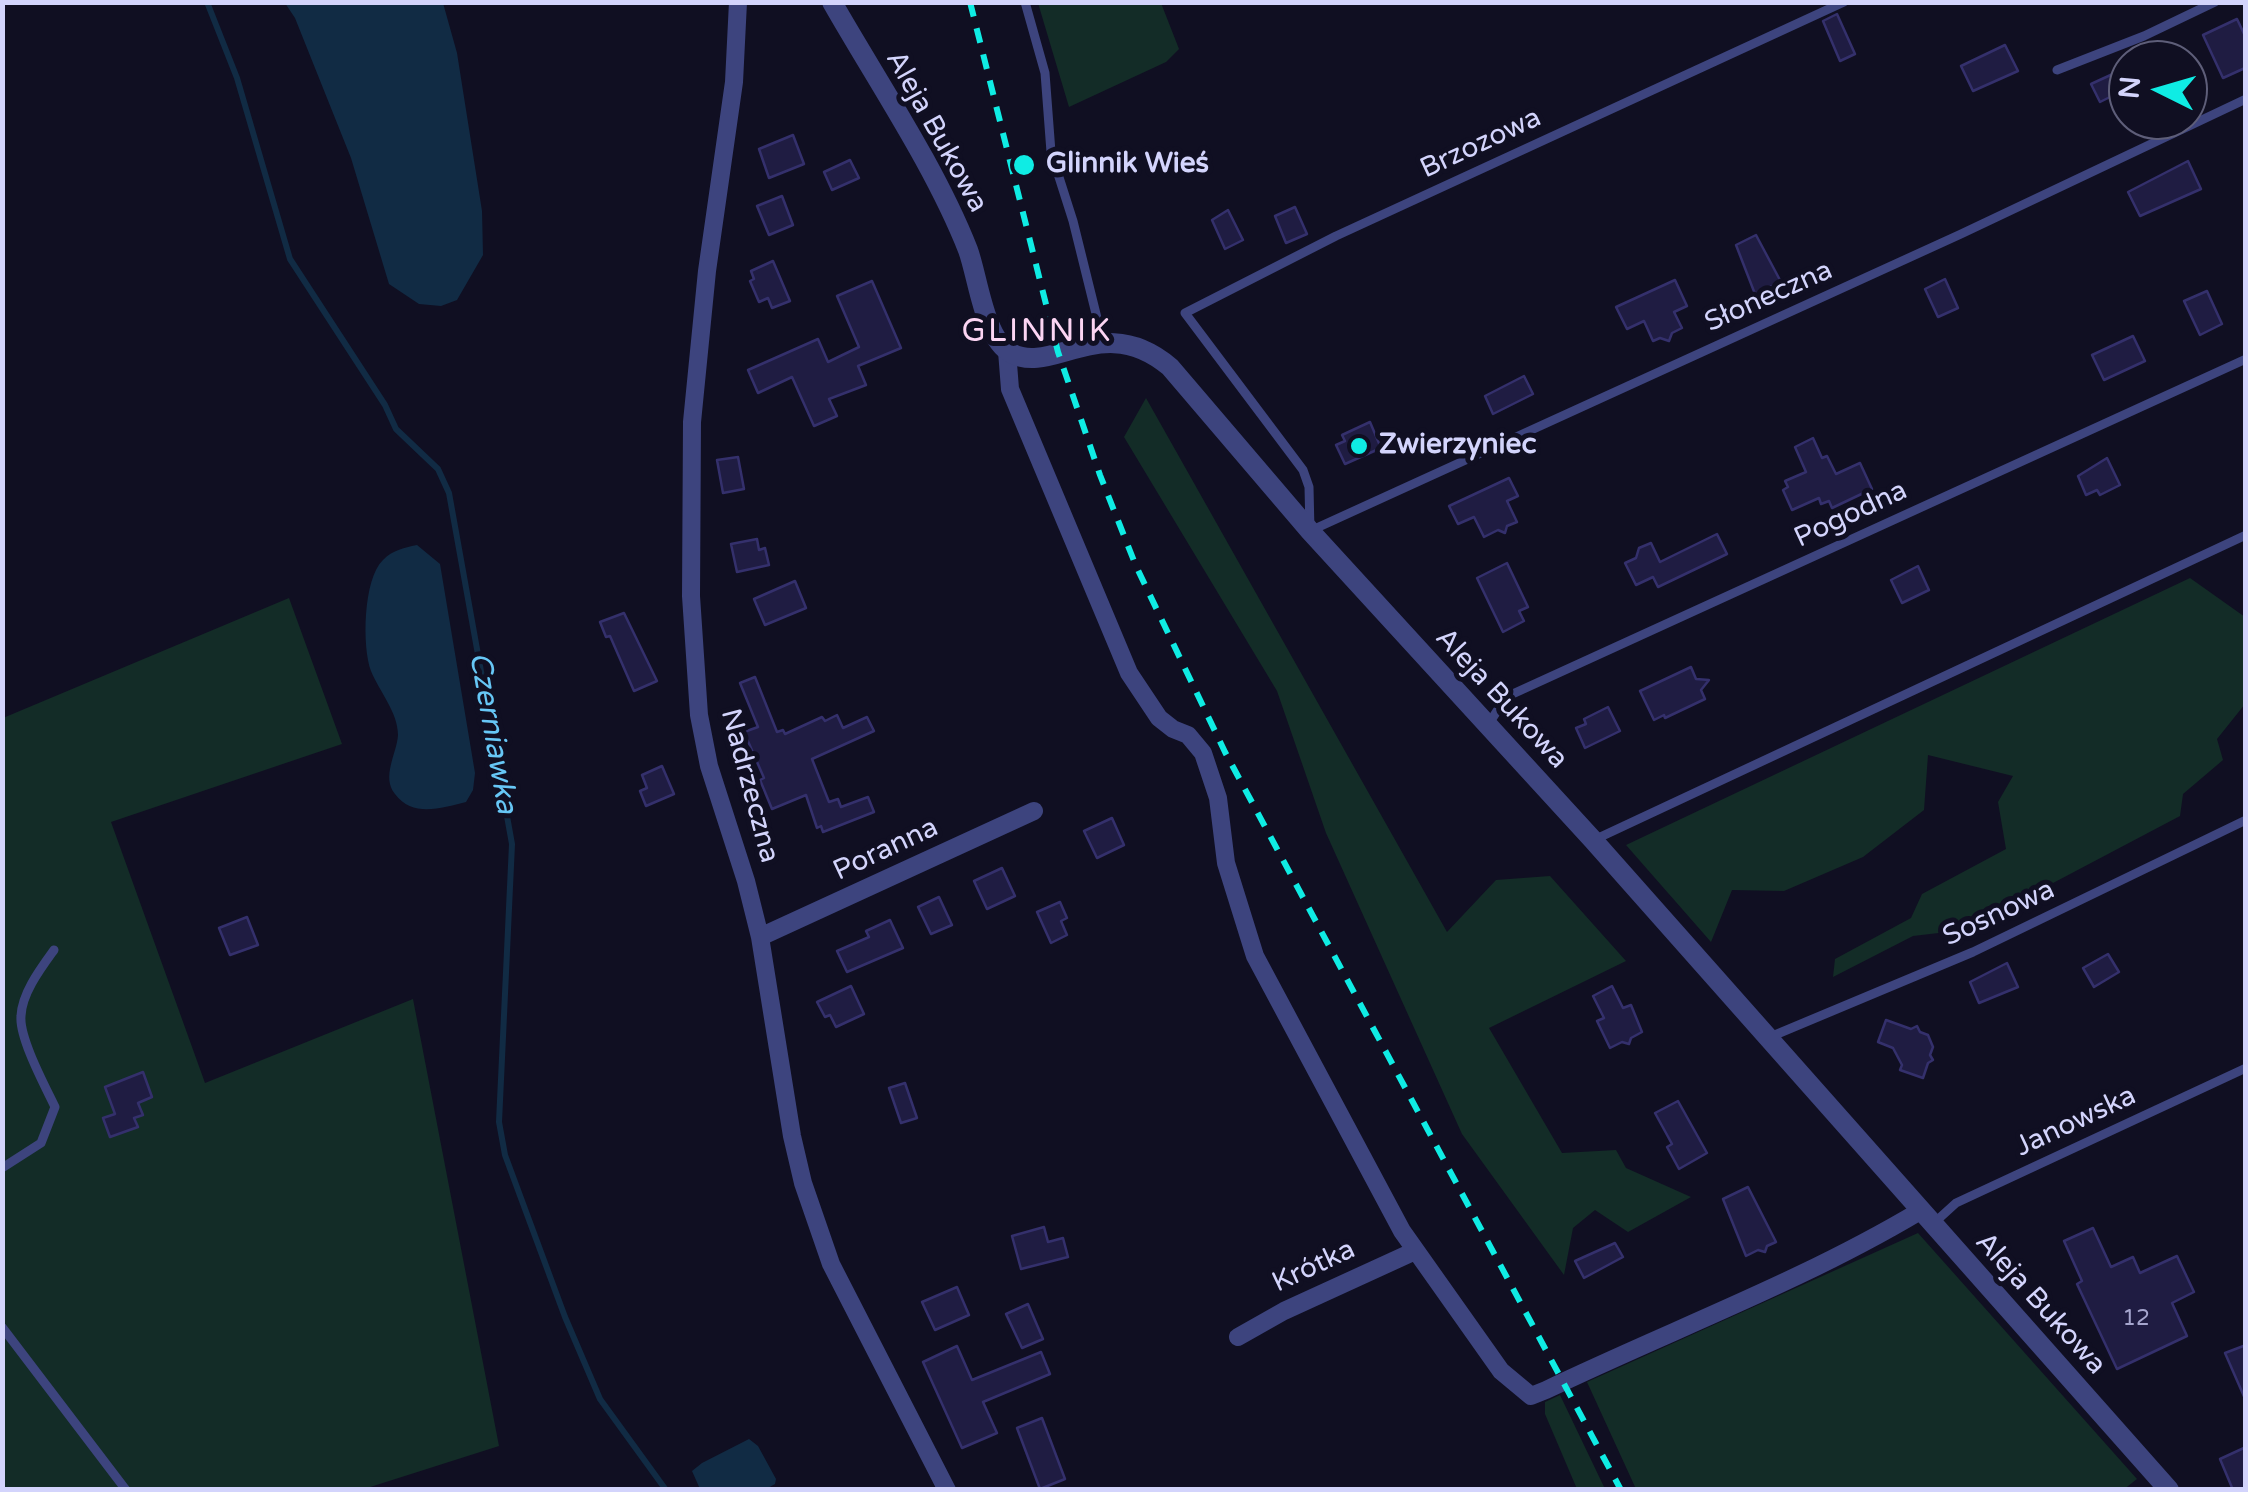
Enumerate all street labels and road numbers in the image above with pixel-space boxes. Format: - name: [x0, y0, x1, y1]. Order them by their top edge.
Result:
- street label: Aleja Bukowa: [878, 45, 994, 219]
- street label: Brzozowa: [1415, 101, 1547, 187]
- street label: Słoneczna: [1700, 254, 1838, 340]
- street label: Pogodna: [1789, 474, 1913, 556]
- street label: Aleja Bukowa: [1428, 622, 1574, 776]
- street label: Nadrzeczna: [712, 705, 786, 867]
- street label: Poranna: [828, 811, 944, 889]
- street label: Sosnowa: [1938, 874, 2060, 954]
- street label: Janowska: [2010, 1080, 2142, 1164]
- street label: Aleja Bukowa: [1967, 1226, 2113, 1382]
- street label: Krótka: [1267, 1233, 1361, 1301]

